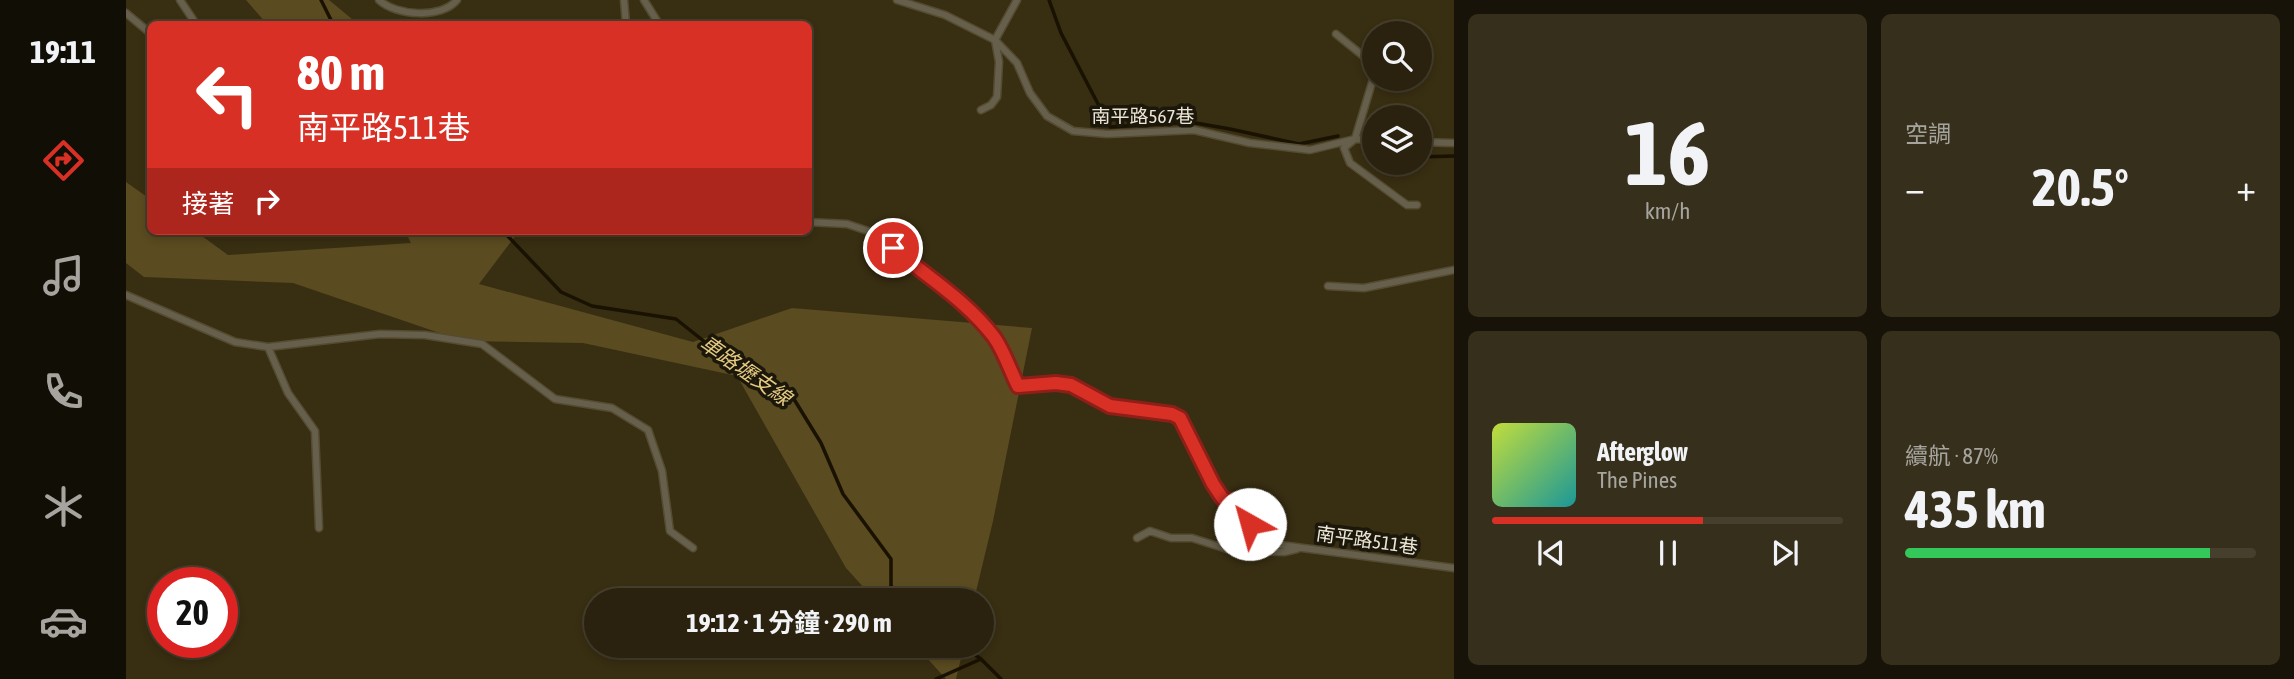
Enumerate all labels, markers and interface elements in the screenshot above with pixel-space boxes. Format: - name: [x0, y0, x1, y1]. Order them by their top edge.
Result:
- map controls: [1362, 21, 1432, 175]
- button: search: [1362, 21, 1432, 91]
- text: 19:11: [30, 33, 96, 70]
- text: 80 m: [297, 44, 385, 100]
- icon: left: [182, 49, 273, 140]
- text: 16: [1625, 100, 1710, 204]
- street label: 南平路567巷: [1092, 105, 1194, 127]
- button: layers: [1362, 105, 1432, 175]
- text: 南平路511巷: [297, 109, 470, 146]
- text: 空調: [1905, 121, 1951, 147]
- icon: directions: [39, 136, 88, 185]
- text: 20.5°: [2032, 157, 2129, 217]
- text: −: [1905, 166, 1925, 209]
- text: +: [2236, 166, 2256, 209]
- icon: right: [248, 182, 286, 220]
- text: 接著: [182, 189, 234, 219]
- text: km/h: [1645, 198, 1690, 224]
- pin: [863, 218, 923, 278]
- icon: arrive: [874, 229, 912, 267]
- icon: music: [39, 251, 88, 300]
- water label: 車路壢支線: [696, 330, 798, 411]
- icon: phone: [39, 367, 88, 416]
- text: Afterglow: [1597, 437, 1688, 467]
- text: 續航 · 87%: [1905, 443, 1998, 469]
- text: The Pines: [1597, 467, 1677, 493]
- text: 435 km: [1905, 479, 2046, 539]
- icon: climate: [39, 482, 88, 531]
- position arrow: [1213, 487, 1287, 561]
- street label: 南平路511巷: [1315, 522, 1419, 558]
- icon: previous: [1532, 534, 1570, 572]
- icon: pause: [1649, 534, 1687, 572]
- icon: next: [1766, 534, 1804, 572]
- speed limit sign: 20: [147, 567, 238, 658]
- icon: car: [39, 597, 88, 646]
- text: 19:12 · 1 分鐘 · 290 m: [686, 608, 892, 638]

